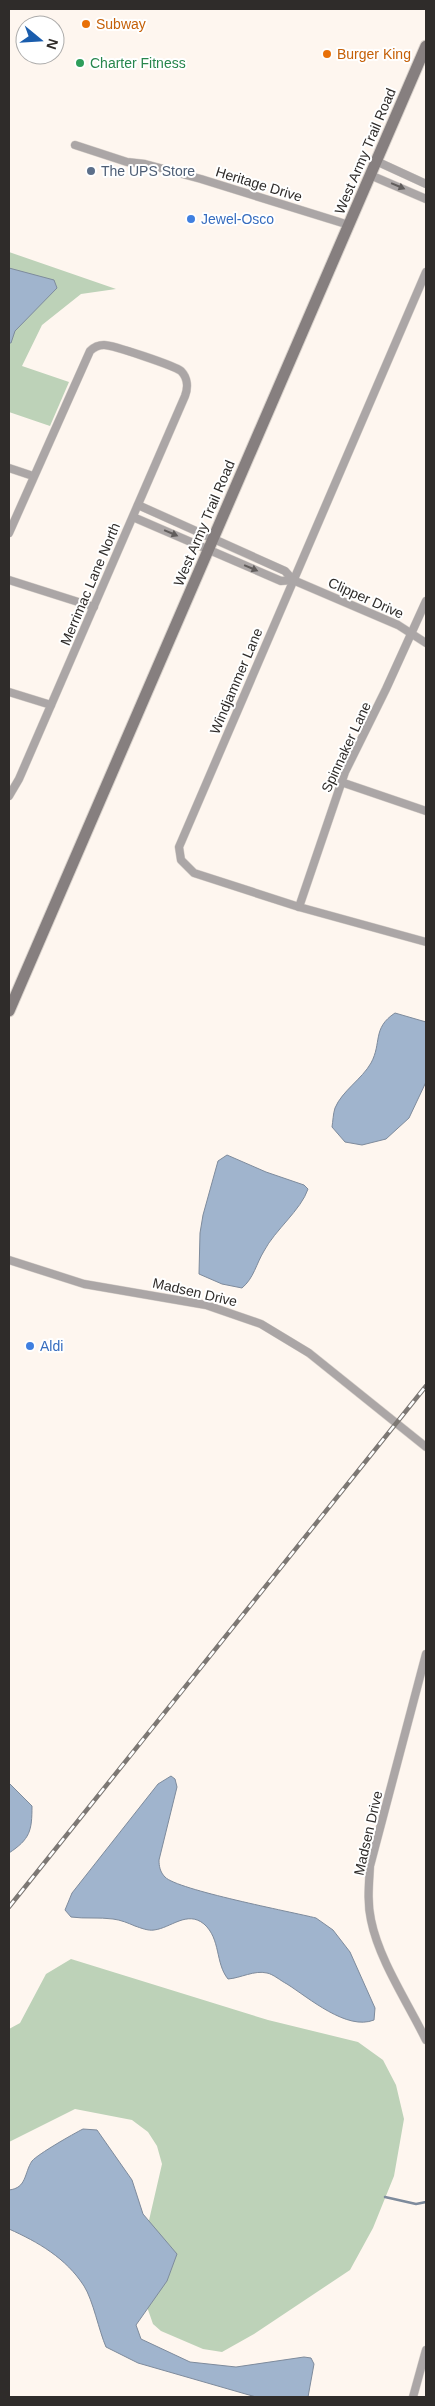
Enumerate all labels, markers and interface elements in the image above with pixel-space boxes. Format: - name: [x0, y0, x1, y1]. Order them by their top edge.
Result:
- north arrow: [15, 15, 65, 65]
- place label: Subway: [96, 16, 146, 32]
- marker: Subway: [80, 18, 92, 30]
- text: N: [43, 37, 62, 51]
- place label: Burger King: [337, 46, 411, 62]
- marker: Burger King: [321, 48, 333, 60]
- place label: Charter Fitness: [90, 55, 186, 71]
- marker: Charter Fitness: [74, 57, 86, 69]
- street label: West Army Trail Road: [331, 86, 399, 216]
- place label: The UPS Store: [101, 163, 195, 179]
- street label: Heritage Drive: [214, 163, 304, 205]
- marker: The UPS Store: [85, 165, 97, 177]
- one-way arrow: [391, 183, 405, 191]
- place label: Jewel-Osco: [201, 211, 274, 227]
- marker: Jewel-Osco: [185, 213, 197, 225]
- street label: West Army Trail Road: [170, 458, 238, 588]
- street label: Merrimac Lane North: [57, 520, 123, 648]
- one-way arrow: [164, 530, 178, 538]
- one-way arrow: [244, 565, 258, 573]
- street label: Clipper Drive: [326, 574, 406, 622]
- street label: Windjammer Lane: [206, 625, 266, 736]
- street label: Spinnaker Lane: [318, 699, 374, 795]
- street label: Madsen Drive: [151, 1274, 239, 1310]
- place label: Aldi: [40, 1338, 63, 1354]
- marker: Aldi: [24, 1340, 36, 1352]
- street label: Madsen Drive: [350, 1789, 386, 1877]

